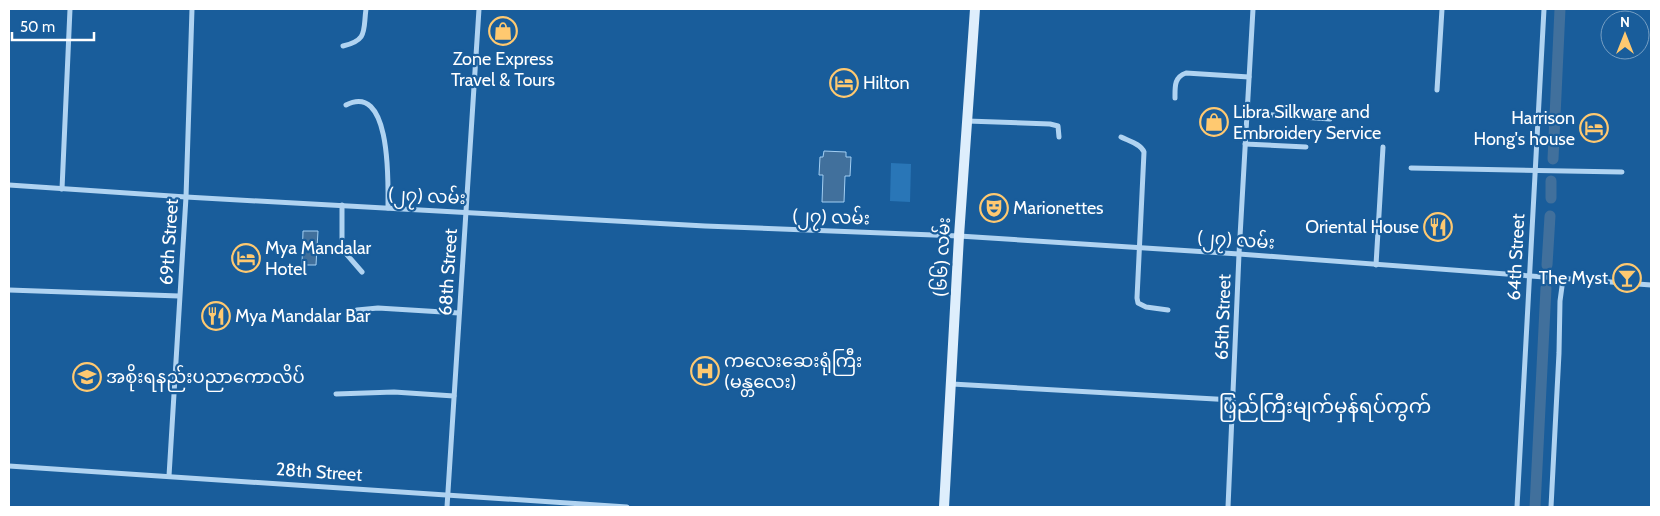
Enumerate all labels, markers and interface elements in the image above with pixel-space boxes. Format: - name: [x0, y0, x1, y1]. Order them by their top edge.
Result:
- scale bar: [12, 10, 95, 42]
- north arrow: [1600, 10, 1650, 60]
- text: N: [1620, 13, 1630, 31]
- shop icon: Zone Express Travel & Tours: [488, 16, 518, 46]
- text: 50 m: [20, 18, 55, 36]
- place label: Zone Express Travel & Tours: [451, 48, 555, 91]
- hotel icon: Hilton: [829, 68, 859, 98]
- place label: Hilton: [863, 72, 909, 94]
- place label: Libra Silkware and Embroidery Service: [1233, 101, 1381, 144]
- shop icon: Libra Silkware and Embroidery Service: [1199, 107, 1229, 137]
- place label: Harrison Hong's house: [1473, 107, 1575, 150]
- hotel icon: Harrison Hong's house: [1579, 113, 1609, 143]
- street label: (၂၇) လမ်း: [387, 181, 467, 213]
- theatre icon: Marionettes: [979, 193, 1009, 223]
- place label: Marionettes: [1013, 197, 1104, 219]
- street label: 69th Street: [155, 198, 183, 286]
- street label: (၂၇) လမ်း: [792, 203, 870, 233]
- restaurant icon: Oriental House: [1423, 212, 1453, 242]
- street label: 64th Street: [1503, 213, 1529, 301]
- street label: (၆၆) လမ်း: [927, 216, 955, 297]
- place label: Oriental House: [1305, 216, 1419, 238]
- street label: (၂၇) လမ်း: [1196, 224, 1276, 258]
- street label: 68th Street: [434, 228, 462, 316]
- place label: Mya Mandalar Hotel: [265, 237, 372, 280]
- hotel icon: Mya Mandalar Hotel: [231, 243, 261, 273]
- bar icon: The Myst: [1612, 263, 1642, 293]
- place label: The Myst: [1539, 267, 1608, 289]
- street label: 65th Street: [1211, 274, 1235, 360]
- restaurant icon: Mya Mandalar Bar: [201, 301, 231, 331]
- place label: Mya Mandalar Bar: [235, 305, 371, 327]
- place label: ကလေးဆေးရုံကြီး (မန္တလေး): [724, 347, 862, 397]
- hospital icon: ကလေးဆေးရုံကြီး (မန္တလေး): [690, 356, 720, 386]
- school or university icon: အစိုးရနည်းပညာကောလိပ်: [72, 362, 102, 392]
- place label: အစိုးရနည်းပညာကောလိပ်: [106, 363, 305, 392]
- district label: ပြည်ကြီးမျက်မှန်ရပ်ကွက်: [1219, 392, 1431, 423]
- street label: 28th Street: [275, 458, 363, 486]

